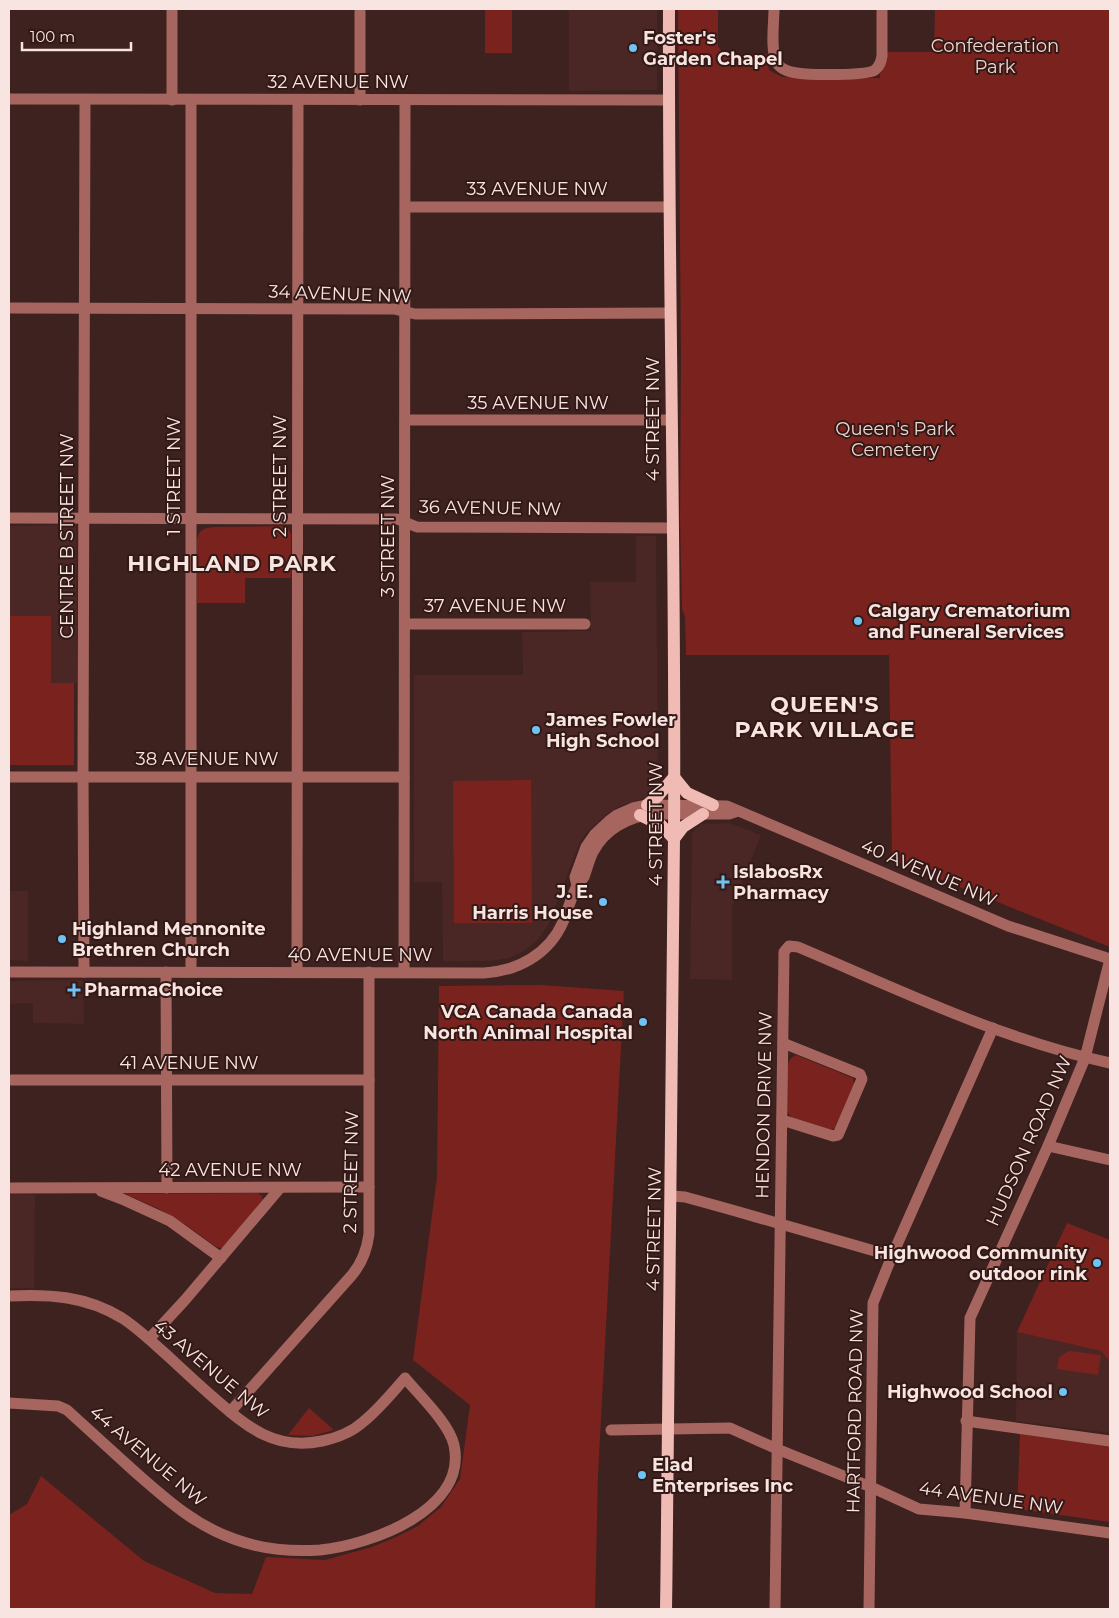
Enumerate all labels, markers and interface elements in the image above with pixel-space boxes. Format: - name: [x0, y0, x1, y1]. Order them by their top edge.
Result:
- scale bar: [22, 20, 131, 52]
- text: 100 m: [30, 27, 75, 46]
- place label: Foster's Garden Chapel: [643, 27, 783, 70]
- park label: Confederation Park: [931, 35, 1059, 78]
- marker: Foster's Garden Chapel: [627, 42, 639, 54]
- street label: 32 AVENUE NW: [267, 71, 409, 93]
- street label: 33 AVENUE NW: [466, 178, 608, 200]
- street label: 34 AVENUE NW: [268, 281, 412, 307]
- street label: 4 STREET NW: [642, 357, 664, 481]
- street label: 35 AVENUE NW: [467, 392, 609, 414]
- street label: 2 STREET NW: [269, 415, 291, 537]
- street label: 1 STREET NW: [163, 417, 185, 535]
- park label: Queen's Park Cemetery: [835, 418, 955, 461]
- street label: CENTRE B STREET NW: [56, 433, 78, 639]
- street label: 3 STREET NW: [377, 475, 399, 597]
- street label: 36 AVENUE NW: [419, 496, 561, 520]
- district label: HIGHLAND PARK: [127, 550, 337, 577]
- street label: 37 AVENUE NW: [424, 595, 566, 617]
- place label: Calgary Crematorium and Funeral Services: [868, 600, 1070, 643]
- marker: Calgary Crematorium and Funeral Services: [852, 615, 864, 627]
- district label: QUEEN'S PARK VILLAGE: [735, 691, 915, 743]
- place label: James Fowler High School: [545, 709, 676, 752]
- marker: James Fowler High School: [530, 724, 542, 736]
- street label: 38 AVENUE NW: [136, 748, 278, 770]
- street label: 4 STREET NW: [645, 762, 667, 886]
- street label: 40 AVENUE NW: [858, 835, 1000, 911]
- place label: IslabosRx Pharmacy: [733, 861, 829, 904]
- marker: IslabosRx Pharmacy: [717, 876, 729, 888]
- place label: J. E. Harris House: [472, 881, 593, 924]
- marker: J. E. Harris House: [597, 896, 609, 908]
- place label: Highland Mennonite Brethren Church: [72, 918, 266, 961]
- marker: Highland Mennonite Brethren Church: [56, 933, 68, 945]
- street label: 40 AVENUE NW: [287, 944, 433, 966]
- place label: PharmaChoice: [84, 979, 223, 1001]
- marker: PharmaChoice: [68, 984, 80, 996]
- place label: VCA Canada Canada North Animal Hospital: [423, 1001, 633, 1044]
- street label: HENDON DRIVE NW: [751, 1011, 777, 1199]
- marker: VCA Canada Canada North Animal Hospital: [637, 1016, 649, 1028]
- street label: 41 AVENUE NW: [119, 1052, 259, 1074]
- street label: HUDSON ROAD NW: [982, 1052, 1076, 1230]
- street label: 2 STREET NW: [339, 1110, 363, 1234]
- street label: 42 AVENUE NW: [158, 1159, 302, 1181]
- street label: 4 STREET NW: [642, 1167, 666, 1291]
- place label: Highwood Community outdoor rink: [874, 1242, 1087, 1285]
- marker: Highwood Community outdoor rink: [1091, 1257, 1103, 1269]
- street label: HARTFORD ROAD NW: [842, 1309, 868, 1513]
- street label: 43 AVENUE NW: [149, 1315, 273, 1423]
- place label: Highwood School: [887, 1381, 1053, 1403]
- marker: Highwood School: [1057, 1386, 1069, 1398]
- street label: 44 AVENUE NW: [85, 1401, 211, 1511]
- place label: Elad Enterprises Inc: [652, 1454, 794, 1497]
- marker: Elad Enterprises Inc: [636, 1469, 648, 1481]
- street label: 44 AVENUE NW: [918, 1477, 1064, 1519]

